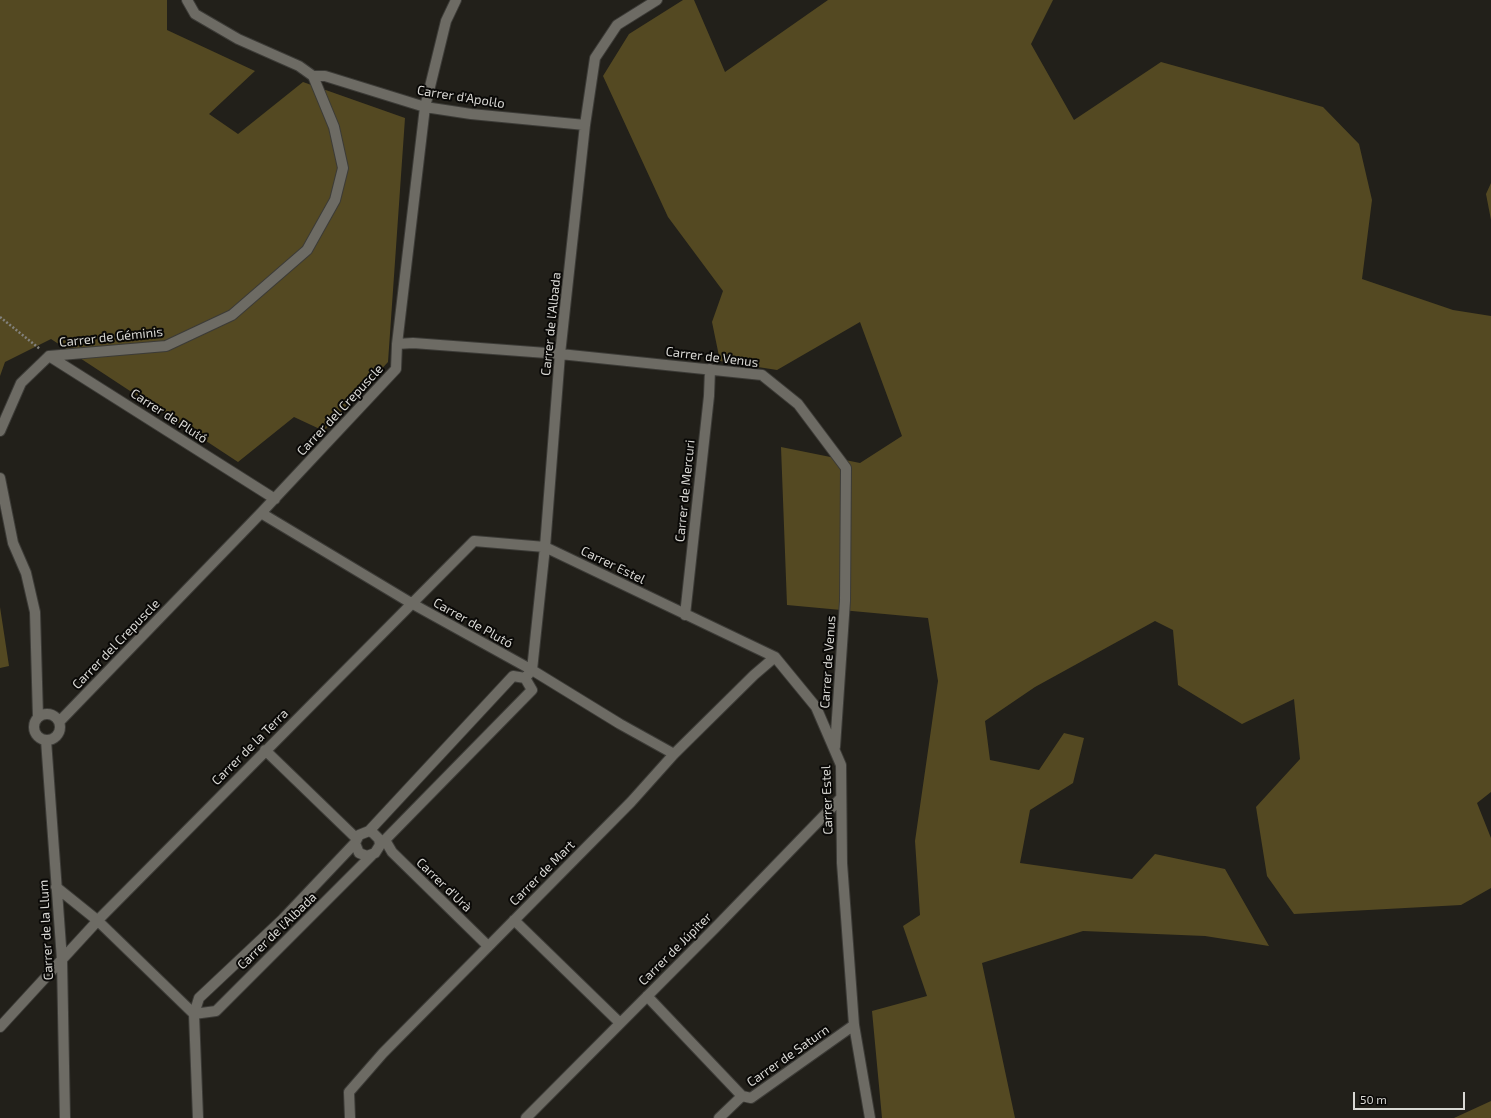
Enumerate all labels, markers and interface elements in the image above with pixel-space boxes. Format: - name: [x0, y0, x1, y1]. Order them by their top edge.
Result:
- street label: Carrer d'Apol·lo: [416, 82, 506, 112]
- street label: Carrer de l'Albada: [538, 271, 564, 377]
- street label: Carrer de Géminis: [58, 324, 164, 350]
- street label: Carrer de Venus: [665, 344, 759, 370]
- street label: Carrer del Crepuscle: [294, 361, 386, 459]
- street label: Carrer de Plutó: [128, 385, 210, 447]
- street label: Carrer de Mercuri: [672, 439, 698, 543]
- street label: Carrer Estel: [578, 543, 648, 587]
- street label: Carrer de Plutó: [431, 595, 515, 651]
- street label: Carrer del Crepuscle: [69, 596, 163, 692]
- street label: Carrer de Venus: [817, 615, 839, 709]
- street label: Carrer de la Terra: [209, 706, 291, 788]
- street label: Carrer Estel: [818, 765, 836, 835]
- street label: Carrer de Mart: [506, 837, 578, 909]
- street label: Carrer d'Urà: [413, 855, 475, 915]
- street label: Carrer de la Llum: [36, 879, 56, 981]
- street label: Carrer de l'Albada: [234, 889, 320, 973]
- street label: Carrer de Júpiter: [635, 909, 715, 989]
- street label: Carrer de Saturn: [744, 1022, 832, 1090]
- scale bar: [1355, 1084, 1467, 1110]
- text: 50 m: [1360, 1092, 1387, 1106]

